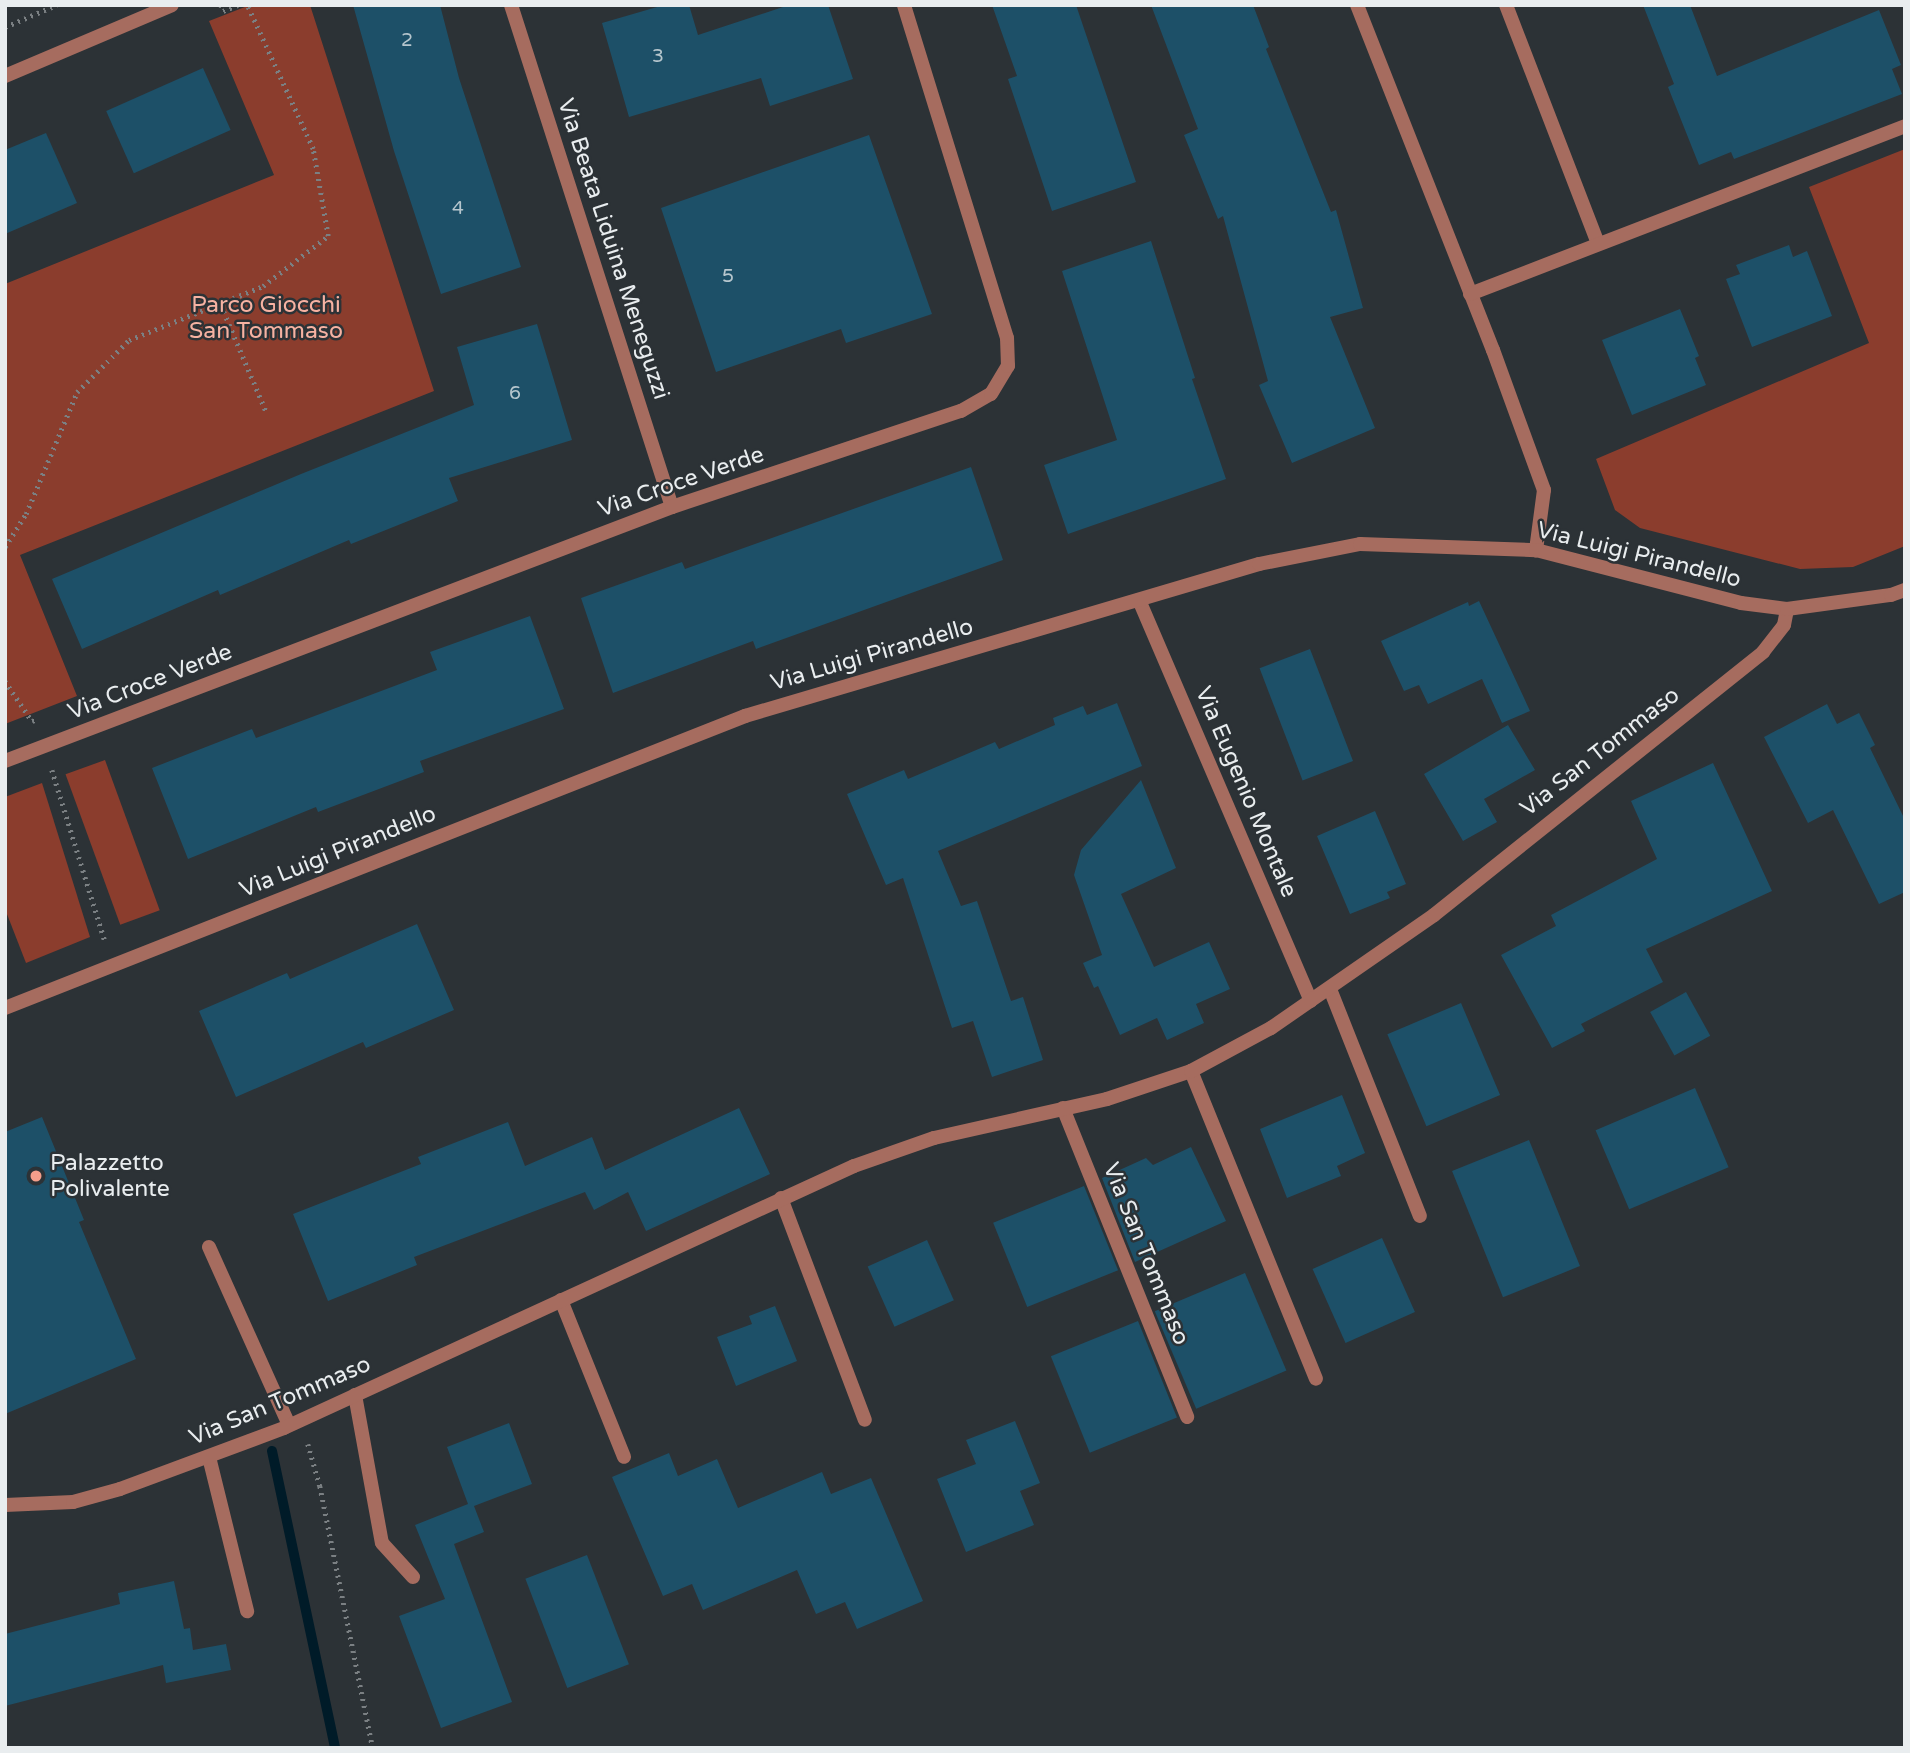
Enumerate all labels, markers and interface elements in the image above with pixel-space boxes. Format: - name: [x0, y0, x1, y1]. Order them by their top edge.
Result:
- house number: 2: [401, 30, 413, 52]
- house number: 3: [652, 46, 664, 68]
- street label: Via Beata Liduina Meneguzzi: [551, 95, 675, 403]
- house number: 4: [452, 198, 464, 220]
- house number: 5: [722, 266, 734, 288]
- park label: Parco Giocchi San Tommaso: [189, 291, 343, 345]
- house number: 6: [509, 383, 521, 405]
- street label: Via Croce Verde: [594, 441, 768, 523]
- street label: Via Luigi Pirandello: [1534, 516, 1744, 594]
- street label: Via Luigi Pirandello: [768, 613, 976, 697]
- street label: Via Croce Verde: [64, 638, 236, 726]
- street label: Via San Tommaso: [1515, 681, 1685, 823]
- street label: Via Eugenio Montale: [1189, 683, 1303, 901]
- street label: Via Luigi Pirandello: [236, 800, 440, 904]
- place label: Palazzetto Polivalente: [50, 1149, 170, 1203]
- street label: Via San Tommaso: [1097, 1159, 1195, 1349]
- marker: Palazzetto Polivalente: [28, 1168, 44, 1184]
- street label: Via San Tommaso: [185, 1350, 375, 1452]

